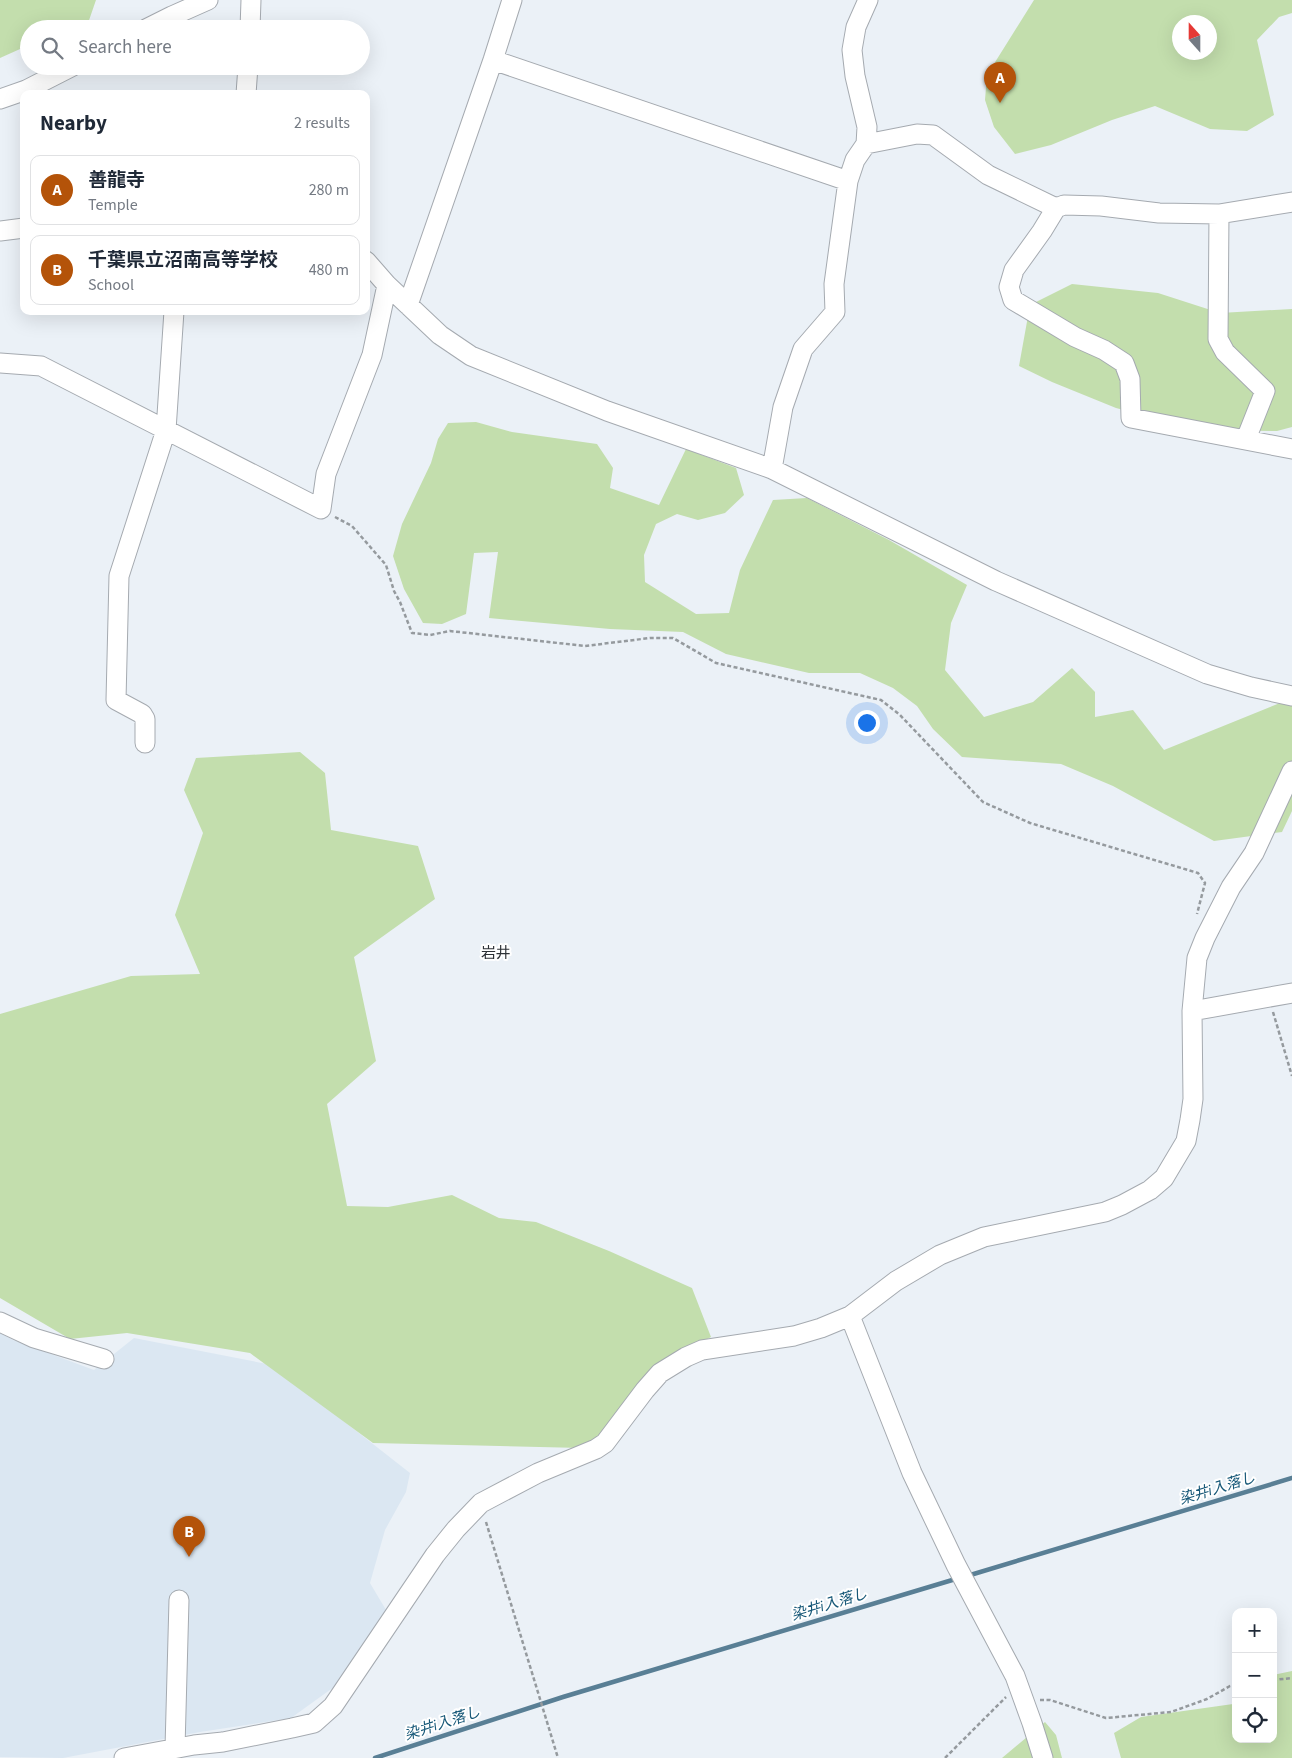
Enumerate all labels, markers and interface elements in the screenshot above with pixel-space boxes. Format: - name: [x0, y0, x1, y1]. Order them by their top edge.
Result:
- north arrow: [1172, 15, 1217, 60]
- search box: [20, 20, 370, 75]
- icon: search: [38, 34, 66, 62]
- text: Search here: [78, 34, 172, 61]
- pin: A: [984, 62, 1016, 103]
- text: Nearby: [40, 108, 107, 138]
- text: 2 results: [294, 112, 350, 134]
- text: 善龍寺: [88, 167, 145, 194]
- text: A: [52, 179, 62, 201]
- text: 280 m: [309, 179, 349, 201]
- text: Temple: [88, 194, 138, 216]
- text: 千葉県立沼南高等学校: [88, 247, 278, 274]
- text: B: [52, 259, 62, 281]
- text: 480 m: [309, 259, 349, 281]
- text: School: [88, 274, 134, 296]
- your location: [854, 710, 880, 736]
- district label: 岩井: [481, 943, 511, 964]
- water label: 染井i入落し: [1177, 1467, 1258, 1510]
- pin: B: [173, 1516, 205, 1557]
- water label: 染井i入落し: [789, 1583, 870, 1626]
- map controls: [1232, 1608, 1277, 1743]
- button: +: [1232, 1608, 1277, 1653]
- button: −: [1232, 1653, 1277, 1698]
- button: locate: [1232, 1698, 1277, 1743]
- water label: 染井i入落し: [402, 1701, 483, 1746]

